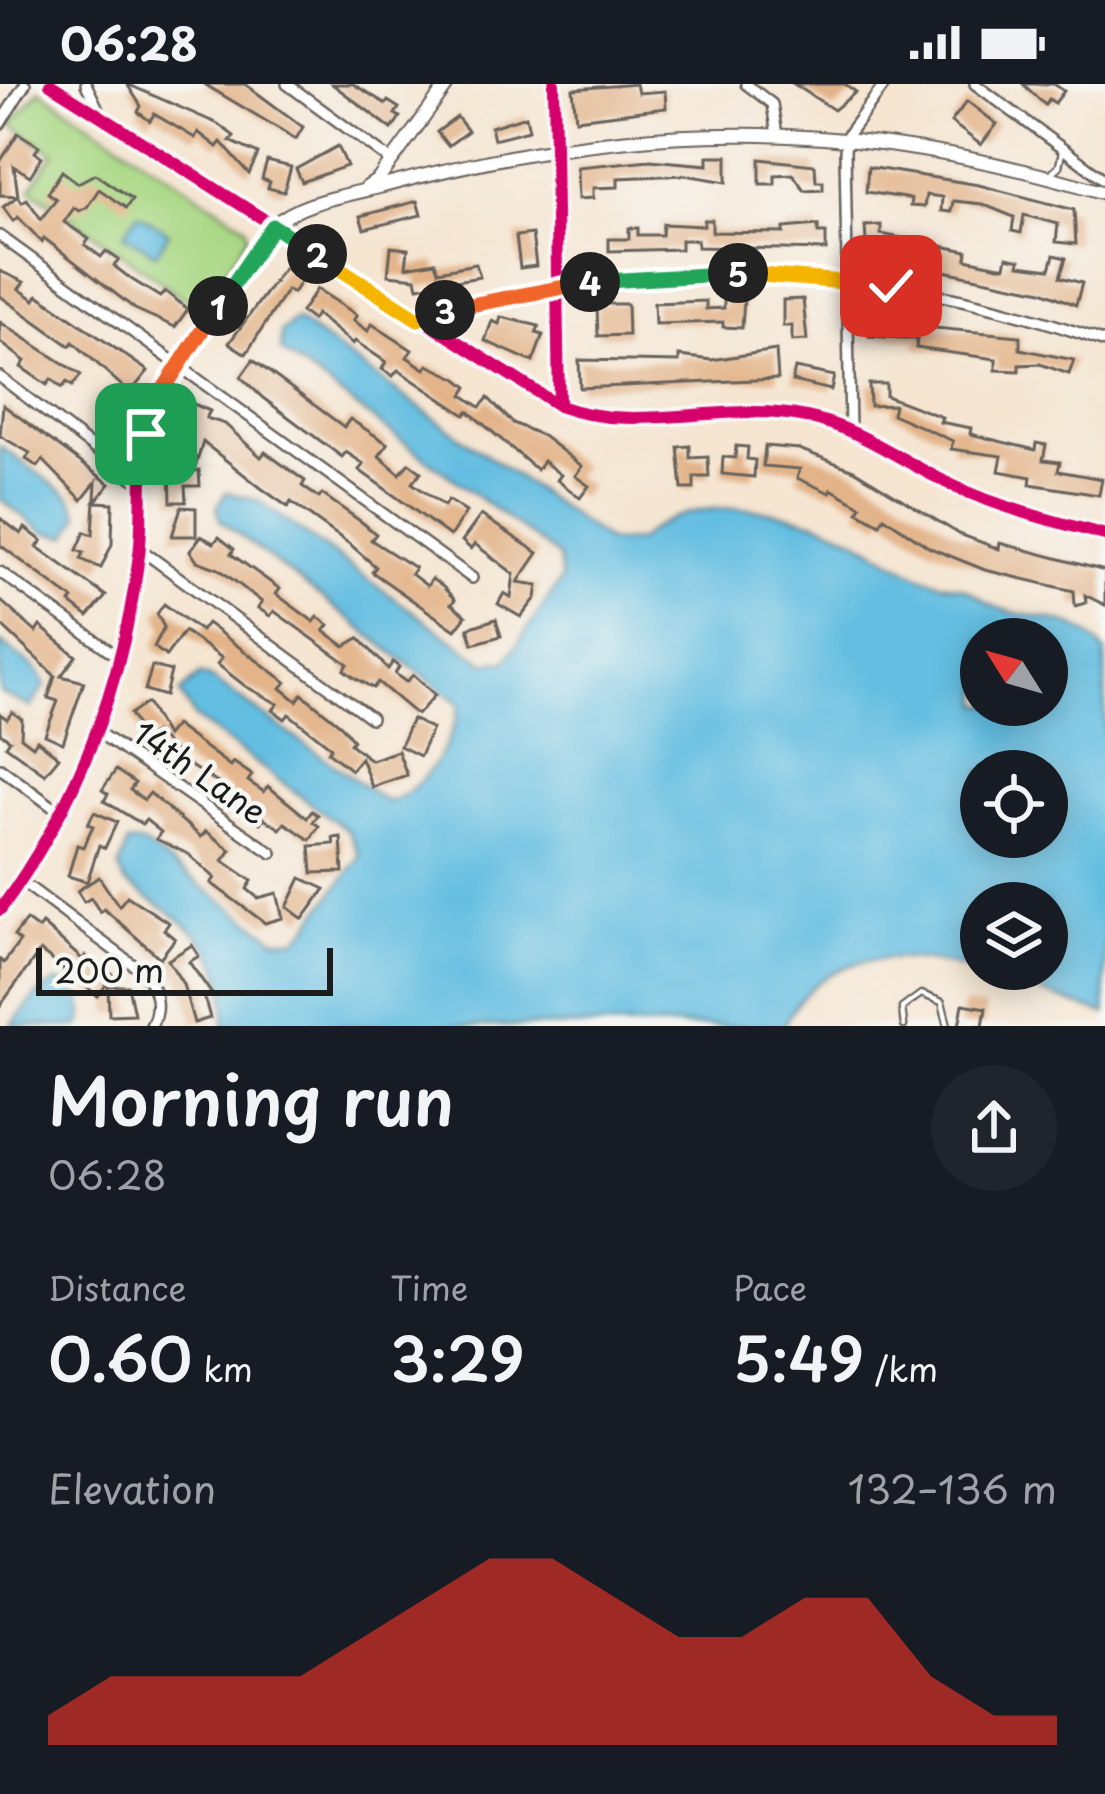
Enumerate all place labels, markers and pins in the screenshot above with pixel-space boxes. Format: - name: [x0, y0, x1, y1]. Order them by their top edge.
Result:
- pin: 2: [287, 224, 347, 284]
- pin: [840, 235, 942, 337]
- pin: 5: [708, 243, 768, 303]
- pin: 4: [560, 252, 620, 312]
- pin: 1: [188, 276, 248, 336]
- pin: 3: [415, 280, 475, 340]
- pin: [95, 383, 197, 485]

